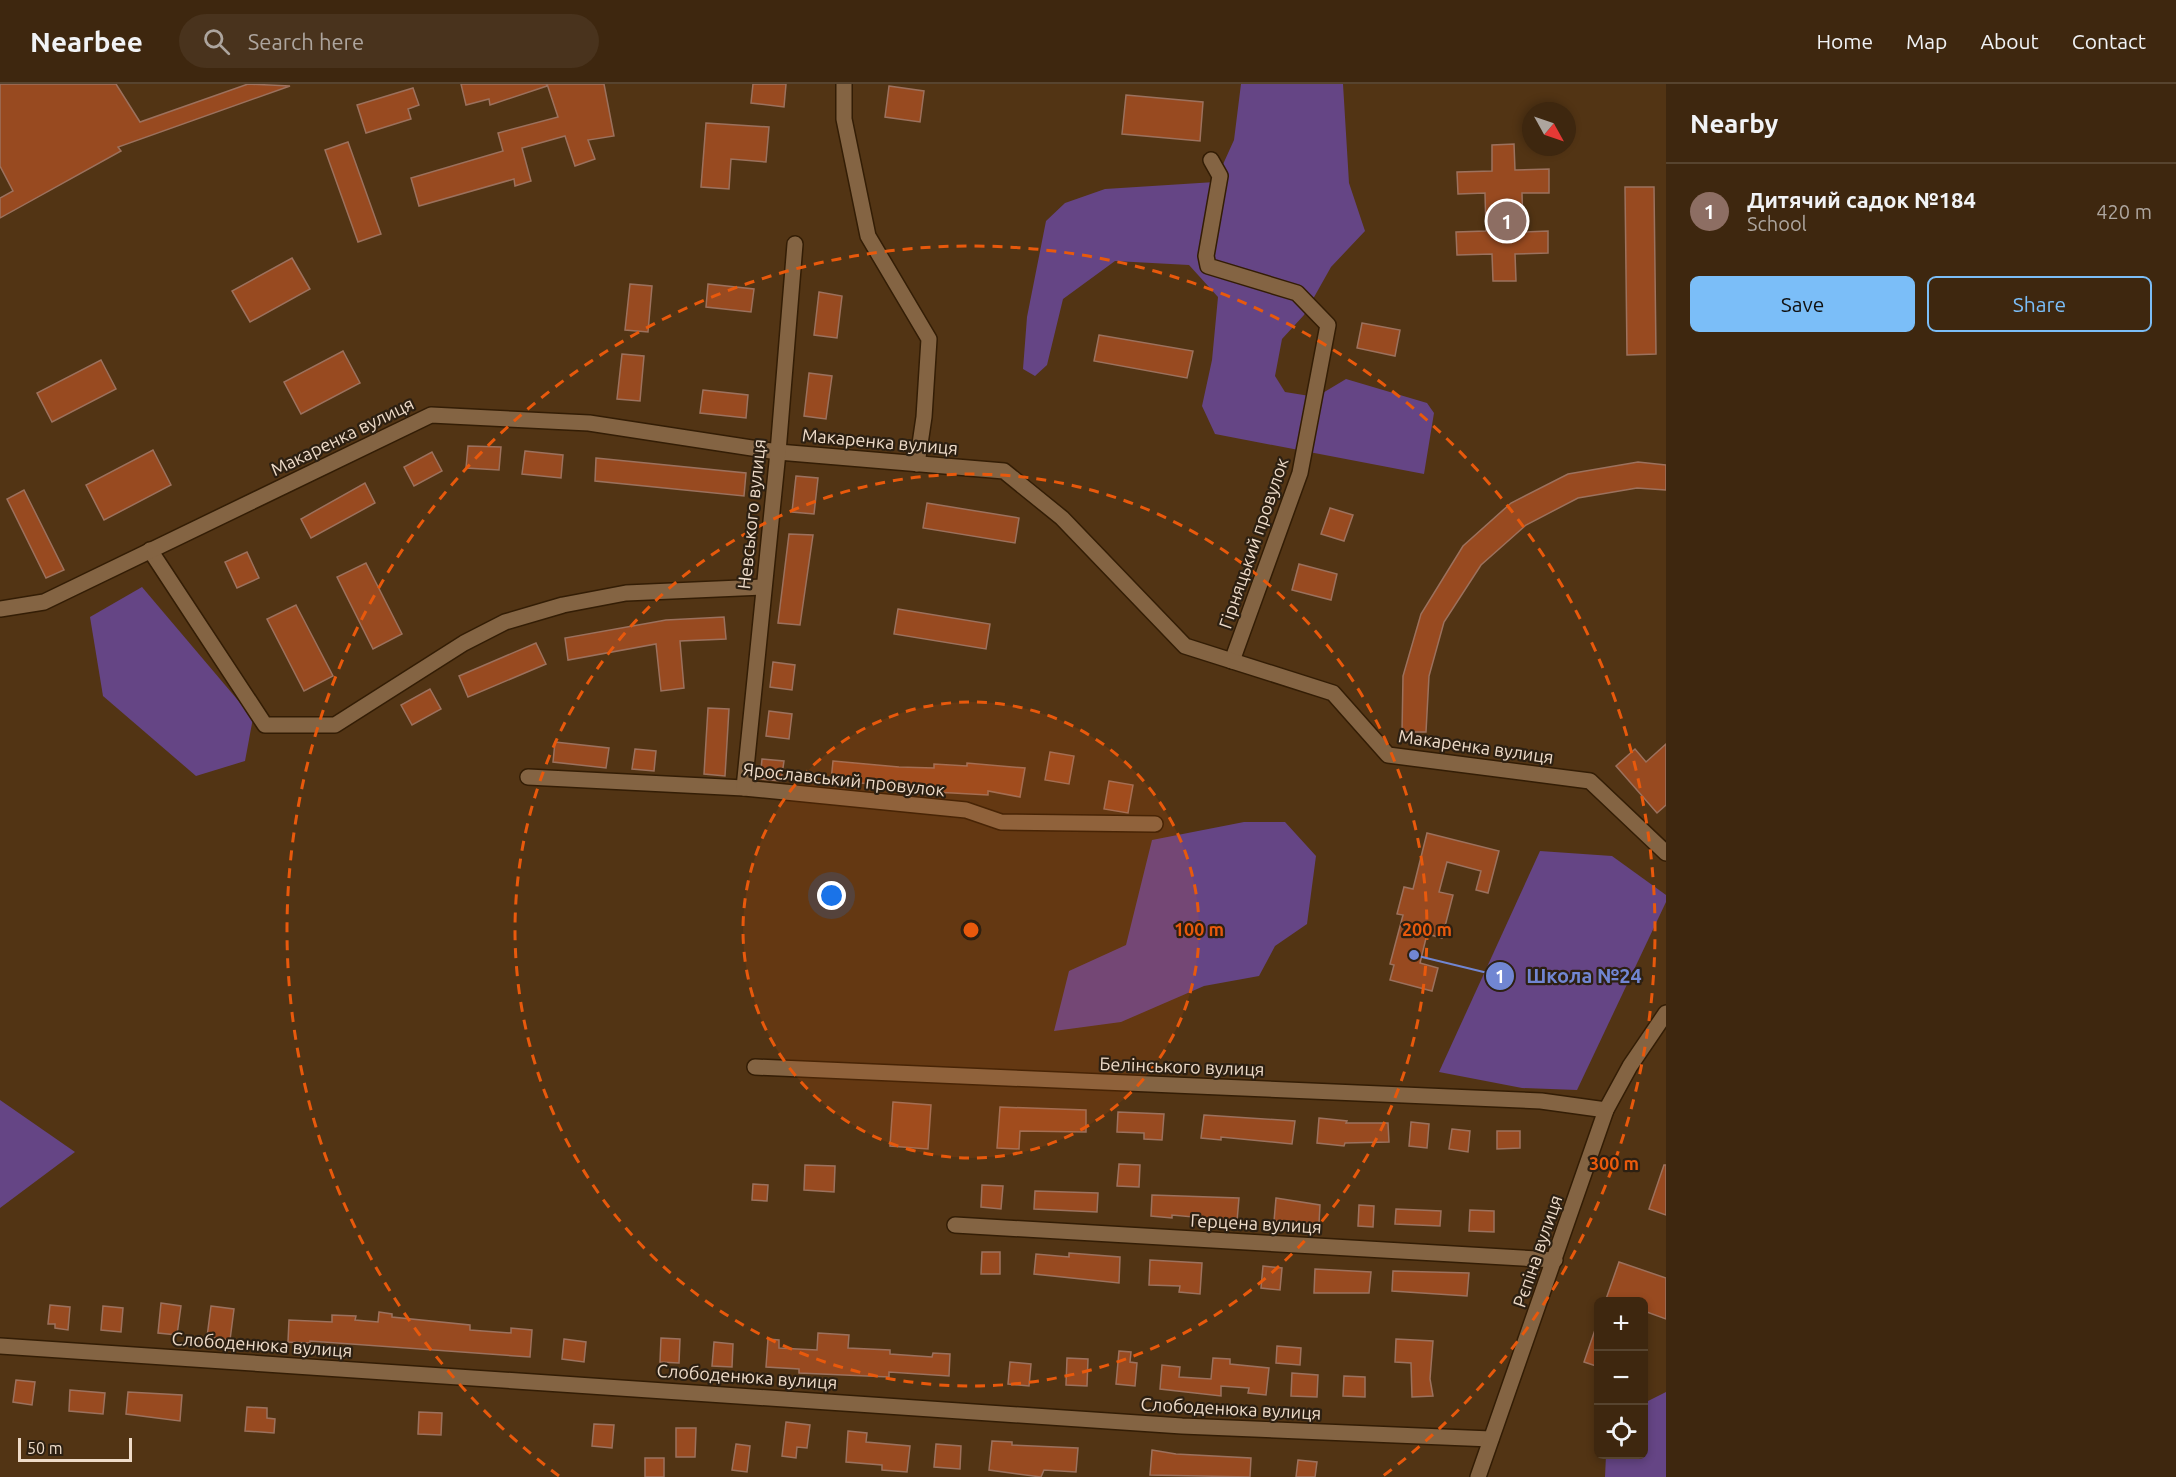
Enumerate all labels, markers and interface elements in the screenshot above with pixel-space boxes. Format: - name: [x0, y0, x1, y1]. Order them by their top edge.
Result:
- search box: [179, 14, 599, 68]
- icon: search: [200, 25, 233, 58]
- text: Nearbee: [30, 26, 143, 57]
- text: Search here: [248, 29, 364, 54]
- text: Home: [1816, 29, 1873, 53]
- text: Map: [1906, 29, 1947, 53]
- text: About: [1980, 29, 2039, 53]
- text: Contact: [2072, 29, 2146, 53]
- north arrow: [1522, 102, 1576, 156]
- text: Nearby: [1690, 109, 1778, 138]
- text: Дитячий садок №184: [1747, 187, 1976, 212]
- pin: 1: [1488, 198, 1526, 244]
- text: 1: [1704, 200, 1715, 223]
- text: 420 m: [2096, 200, 2152, 223]
- text: School: [1747, 212, 1807, 235]
- button: Save: [1690, 276, 1915, 332]
- button: Share: [1927, 276, 2152, 332]
- street label: Макаренка вулиця: [267, 393, 417, 479]
- street label: Макаренка вулиця: [801, 424, 959, 458]
- street label: Невського вулиця: [733, 438, 769, 590]
- street label: Гірняцький провулок: [1214, 455, 1292, 631]
- street label: Макаренка вулиця: [1397, 725, 1555, 767]
- street label: Ярославський провулок: [742, 758, 946, 800]
- your location: [817, 881, 846, 910]
- text: 100 m: [1174, 919, 1224, 939]
- text: 200 m: [1402, 919, 1452, 939]
- centre of rings: [961, 920, 981, 940]
- callout: Школа №24: [1485, 957, 1654, 995]
- text: Школа №24: [1526, 964, 1642, 987]
- text: 1: [1495, 966, 1505, 986]
- street label: Белінського вулиця: [1099, 1053, 1265, 1079]
- text: 300 m: [1589, 1153, 1639, 1173]
- street label: Рєпіна вулиця: [1508, 1192, 1566, 1310]
- street label: Герцена вулиця: [1190, 1210, 1322, 1236]
- map controls: [1594, 1297, 1648, 1459]
- button: +: [1594, 1297, 1648, 1351]
- street label: Слободенюка вулиця: [171, 1328, 353, 1360]
- button: −: [1594, 1351, 1648, 1405]
- street label: Слободенюка вулиця: [656, 1360, 838, 1392]
- street label: Слободенюка вулиця: [1140, 1393, 1322, 1423]
- button: locate: [1594, 1405, 1648, 1459]
- scale bar: [18, 1435, 132, 1462]
- text: 50 m: [27, 1439, 63, 1457]

